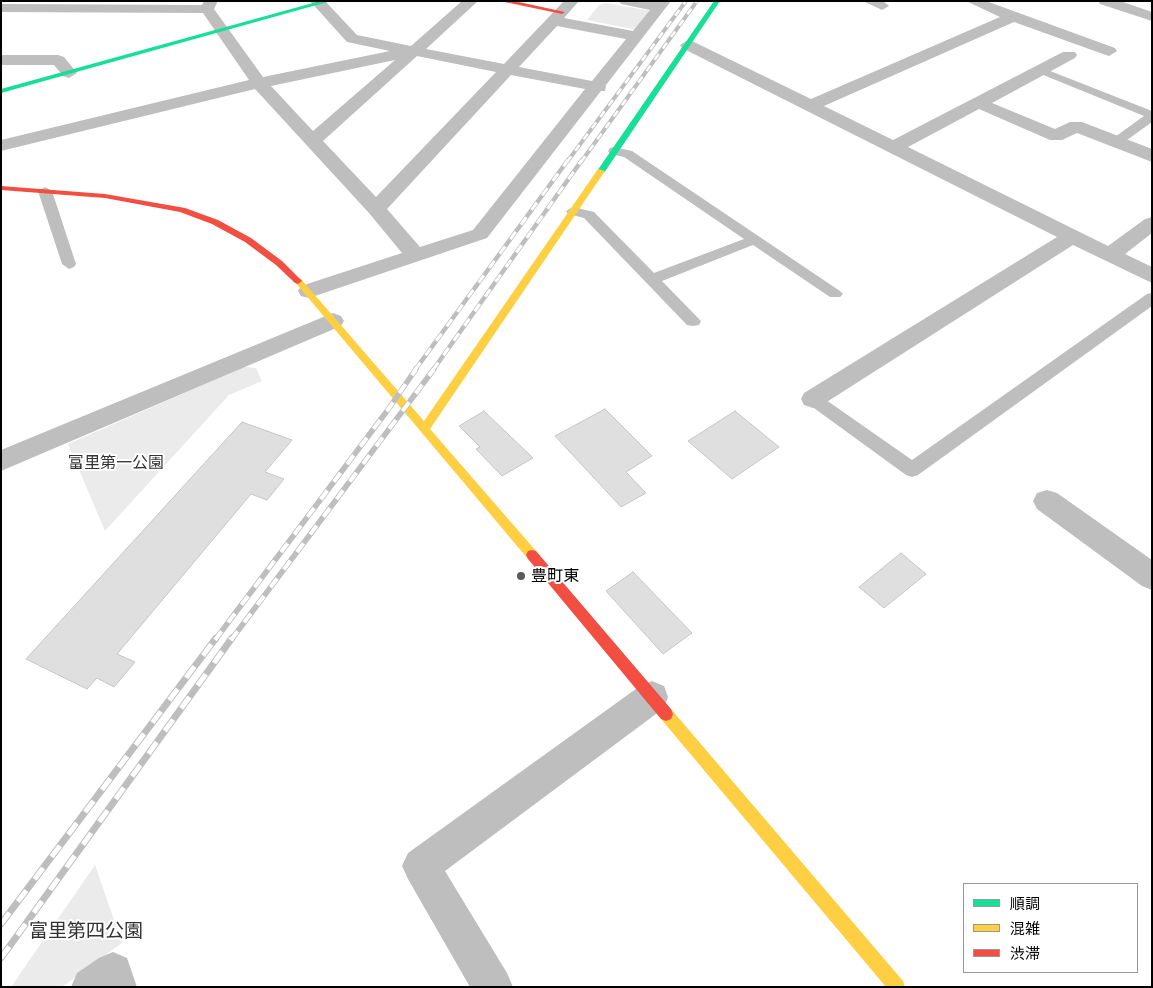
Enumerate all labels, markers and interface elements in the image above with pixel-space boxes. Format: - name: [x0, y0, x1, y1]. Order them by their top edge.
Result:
- park label: 富里第一公園: [68, 453, 164, 473]
- place label: 豊町東: [531, 566, 579, 586]
- marker: 豊町東: [515, 570, 527, 582]
- legend: [963, 883, 1138, 973]
- text: 順調: [1010, 894, 1040, 913]
- text: 混雑: [1010, 919, 1040, 938]
- park label: 富里第四公園: [29, 920, 143, 942]
- text: 渋滞: [1010, 944, 1040, 963]

